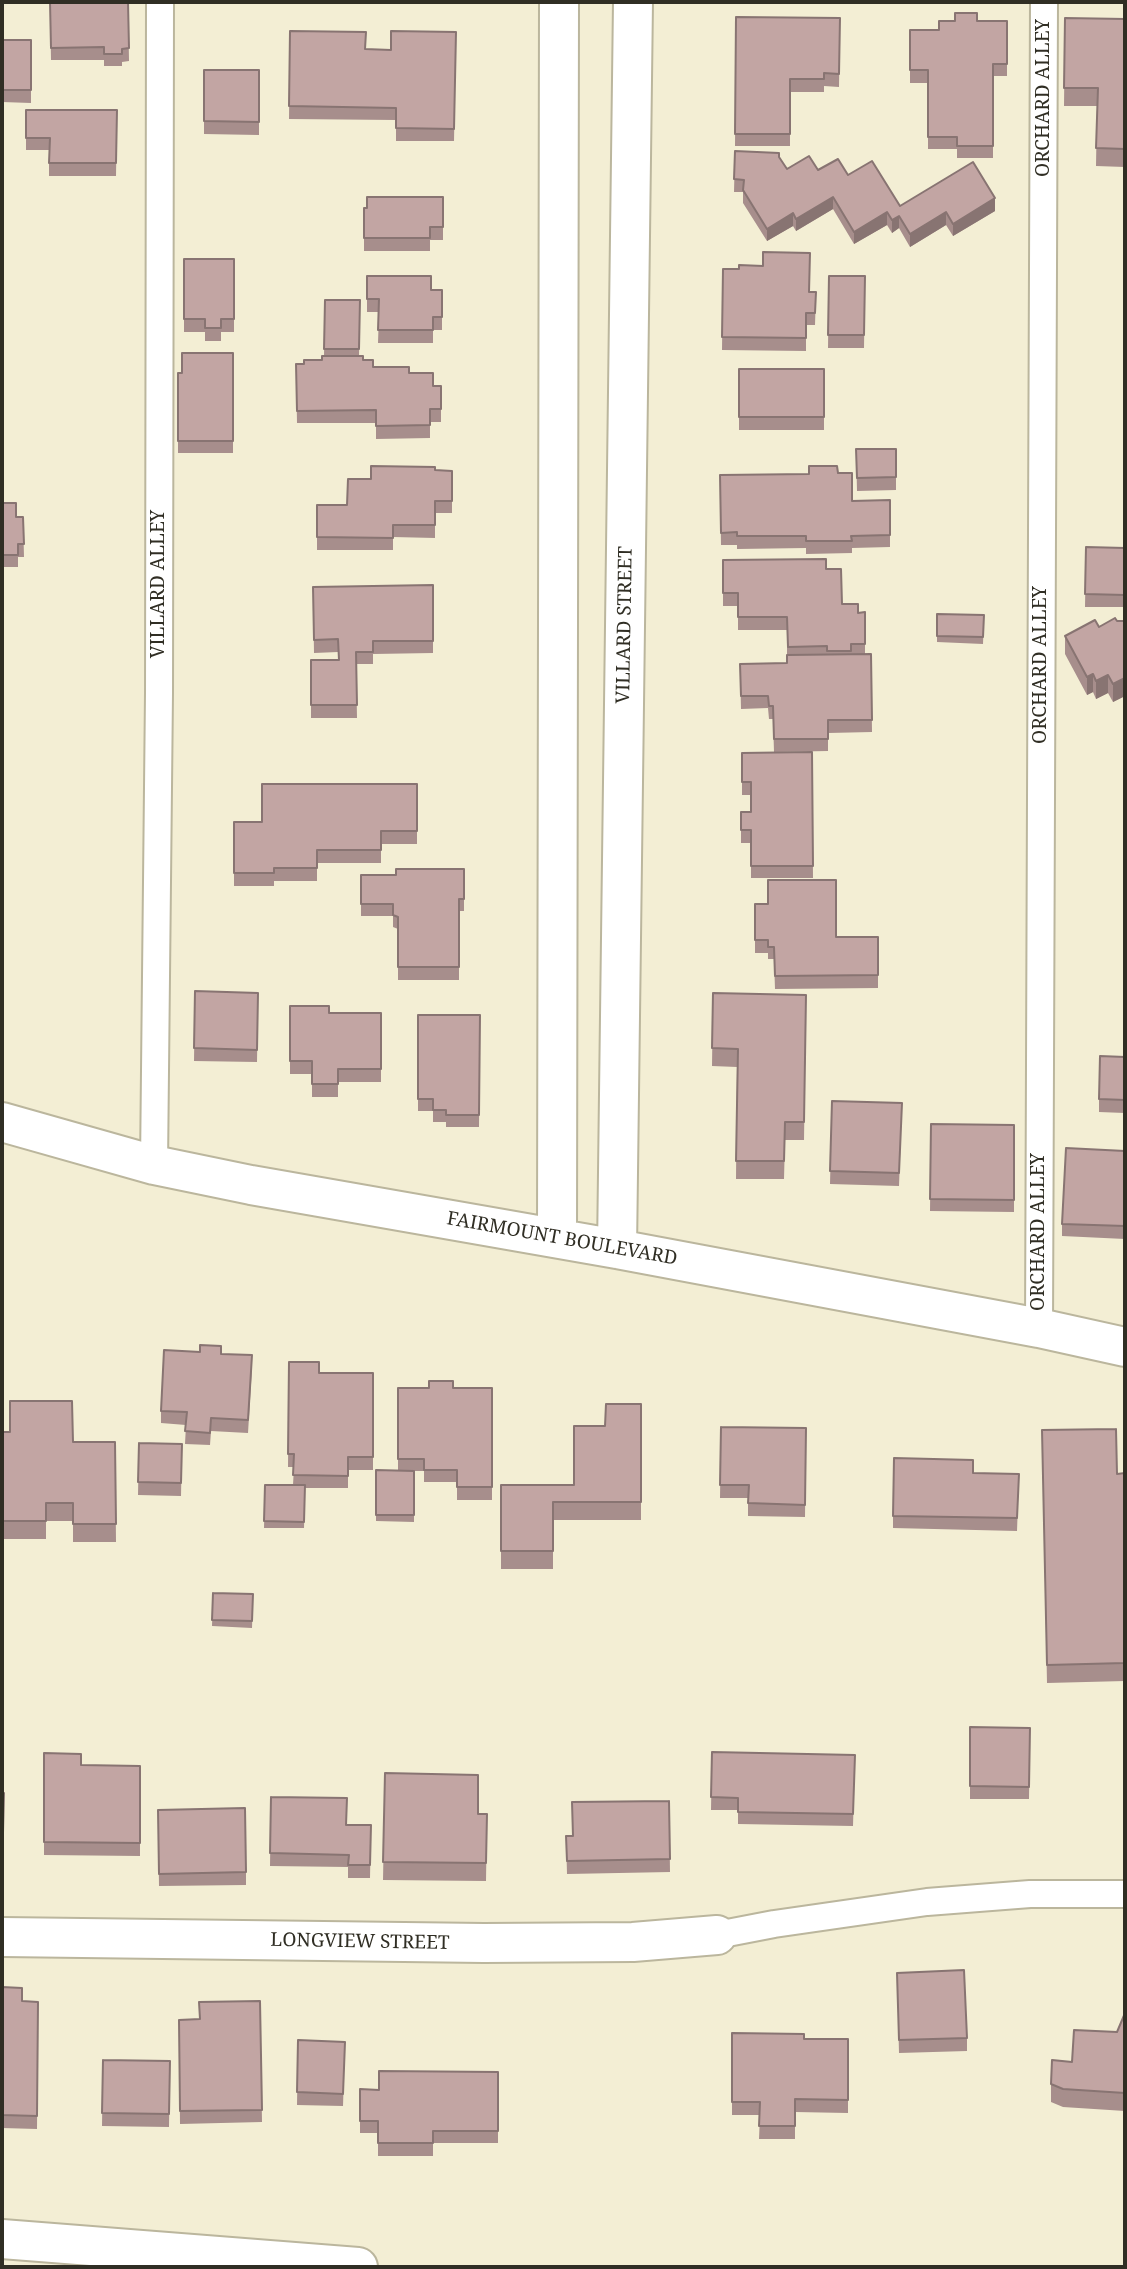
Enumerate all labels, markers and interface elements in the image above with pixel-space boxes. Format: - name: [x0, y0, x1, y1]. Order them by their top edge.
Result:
- street label: ORCHARD ALLEY: [1033, 19, 1055, 177]
- street label: VILLARD ALLEY: [148, 510, 170, 658]
- street label: VILLARD STREET: [612, 546, 638, 704]
- street label: ORCHARD ALLEY: [1030, 586, 1052, 744]
- street label: ORCHARD ALLEY: [1028, 1153, 1050, 1311]
- street label: FAIRMOUNT BOULEVARD: [445, 1207, 679, 1271]
- street label: LONGVIEW STREET: [270, 1929, 450, 1955]

